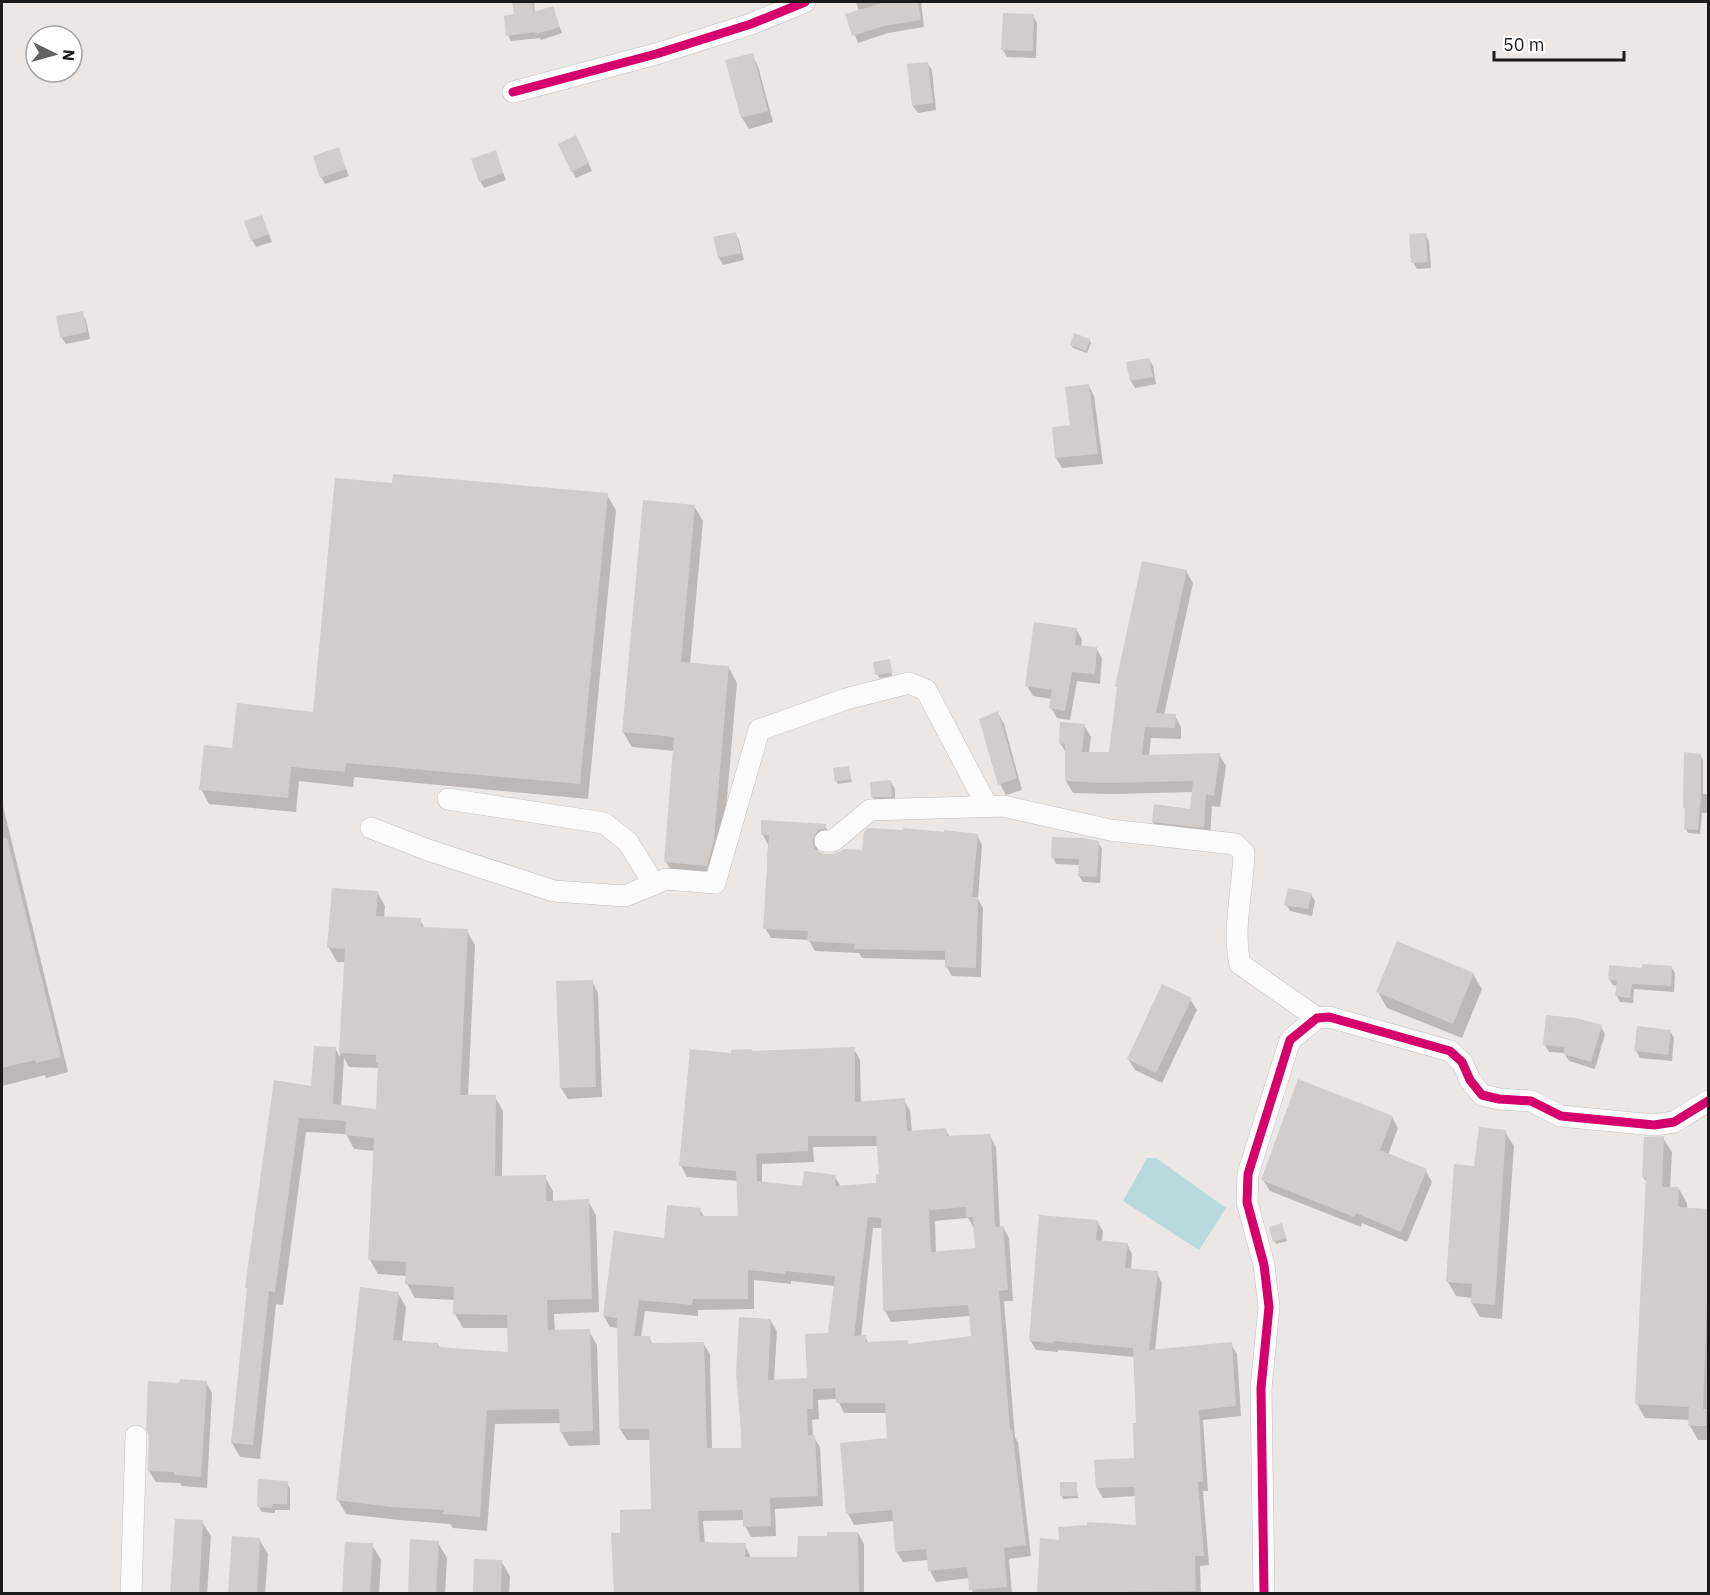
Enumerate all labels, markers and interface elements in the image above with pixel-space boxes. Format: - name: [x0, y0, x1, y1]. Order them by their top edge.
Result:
- north arrow: [24, 24, 84, 84]
- scale bar: [1494, 24, 1624, 62]
- text: 50 m: [1503, 33, 1545, 56]
- text: N: [58, 49, 79, 62]

